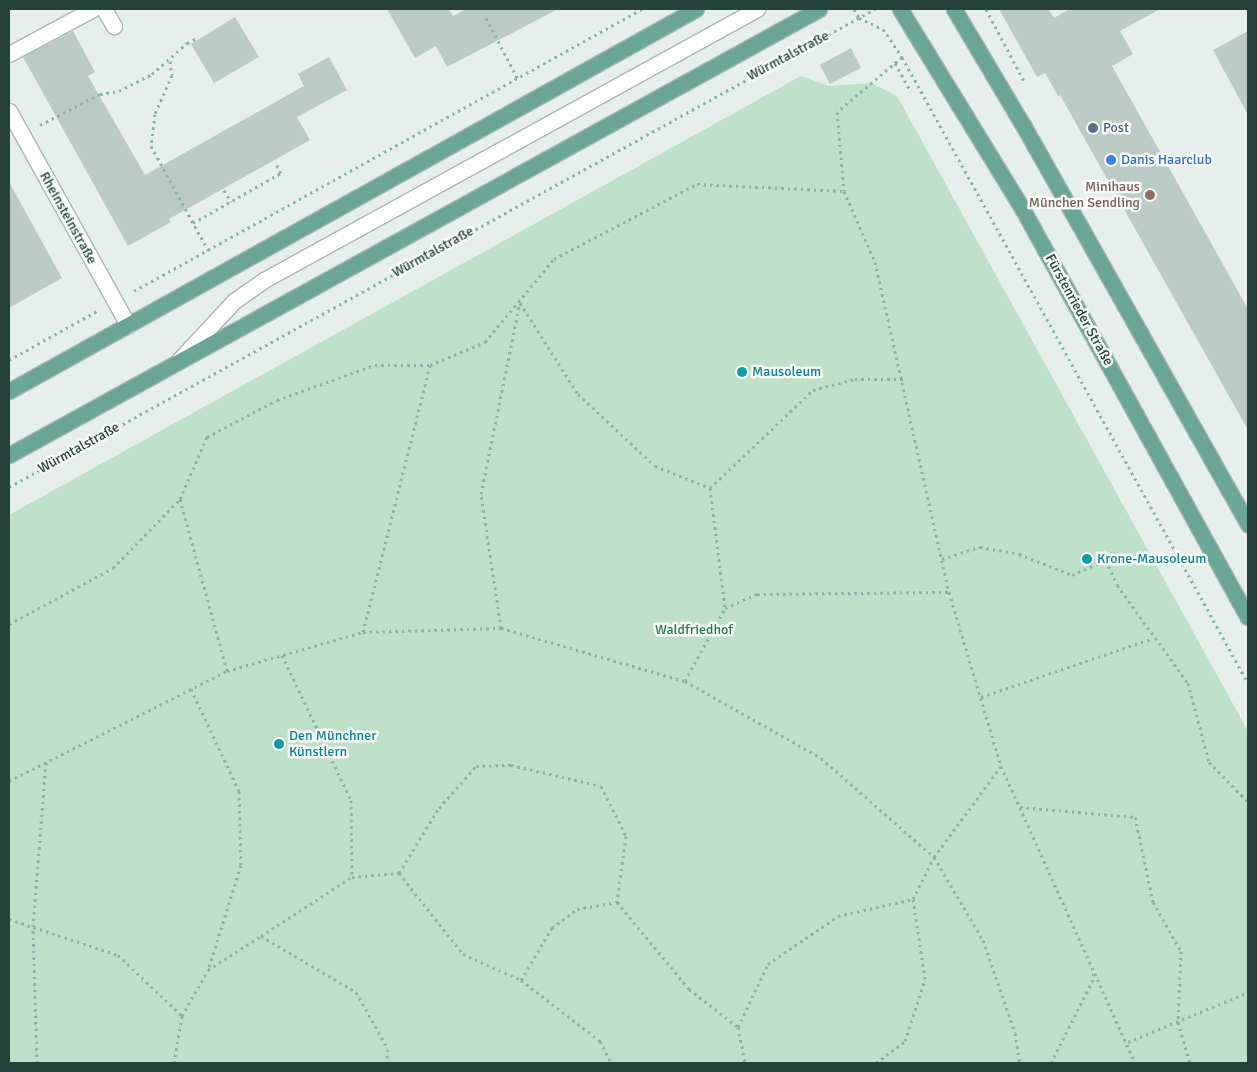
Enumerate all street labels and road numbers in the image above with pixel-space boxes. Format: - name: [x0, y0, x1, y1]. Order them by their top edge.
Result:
- street label: Würmtalstraße: [744, 27, 832, 85]
- street label: Rheinsteinstraße: [36, 169, 100, 267]
- street label: Würmtalstraße: [389, 223, 477, 281]
- street label: Fürstenrieder Straße: [1041, 251, 1117, 369]
- street label: Würmtalstraße: [35, 419, 123, 477]

